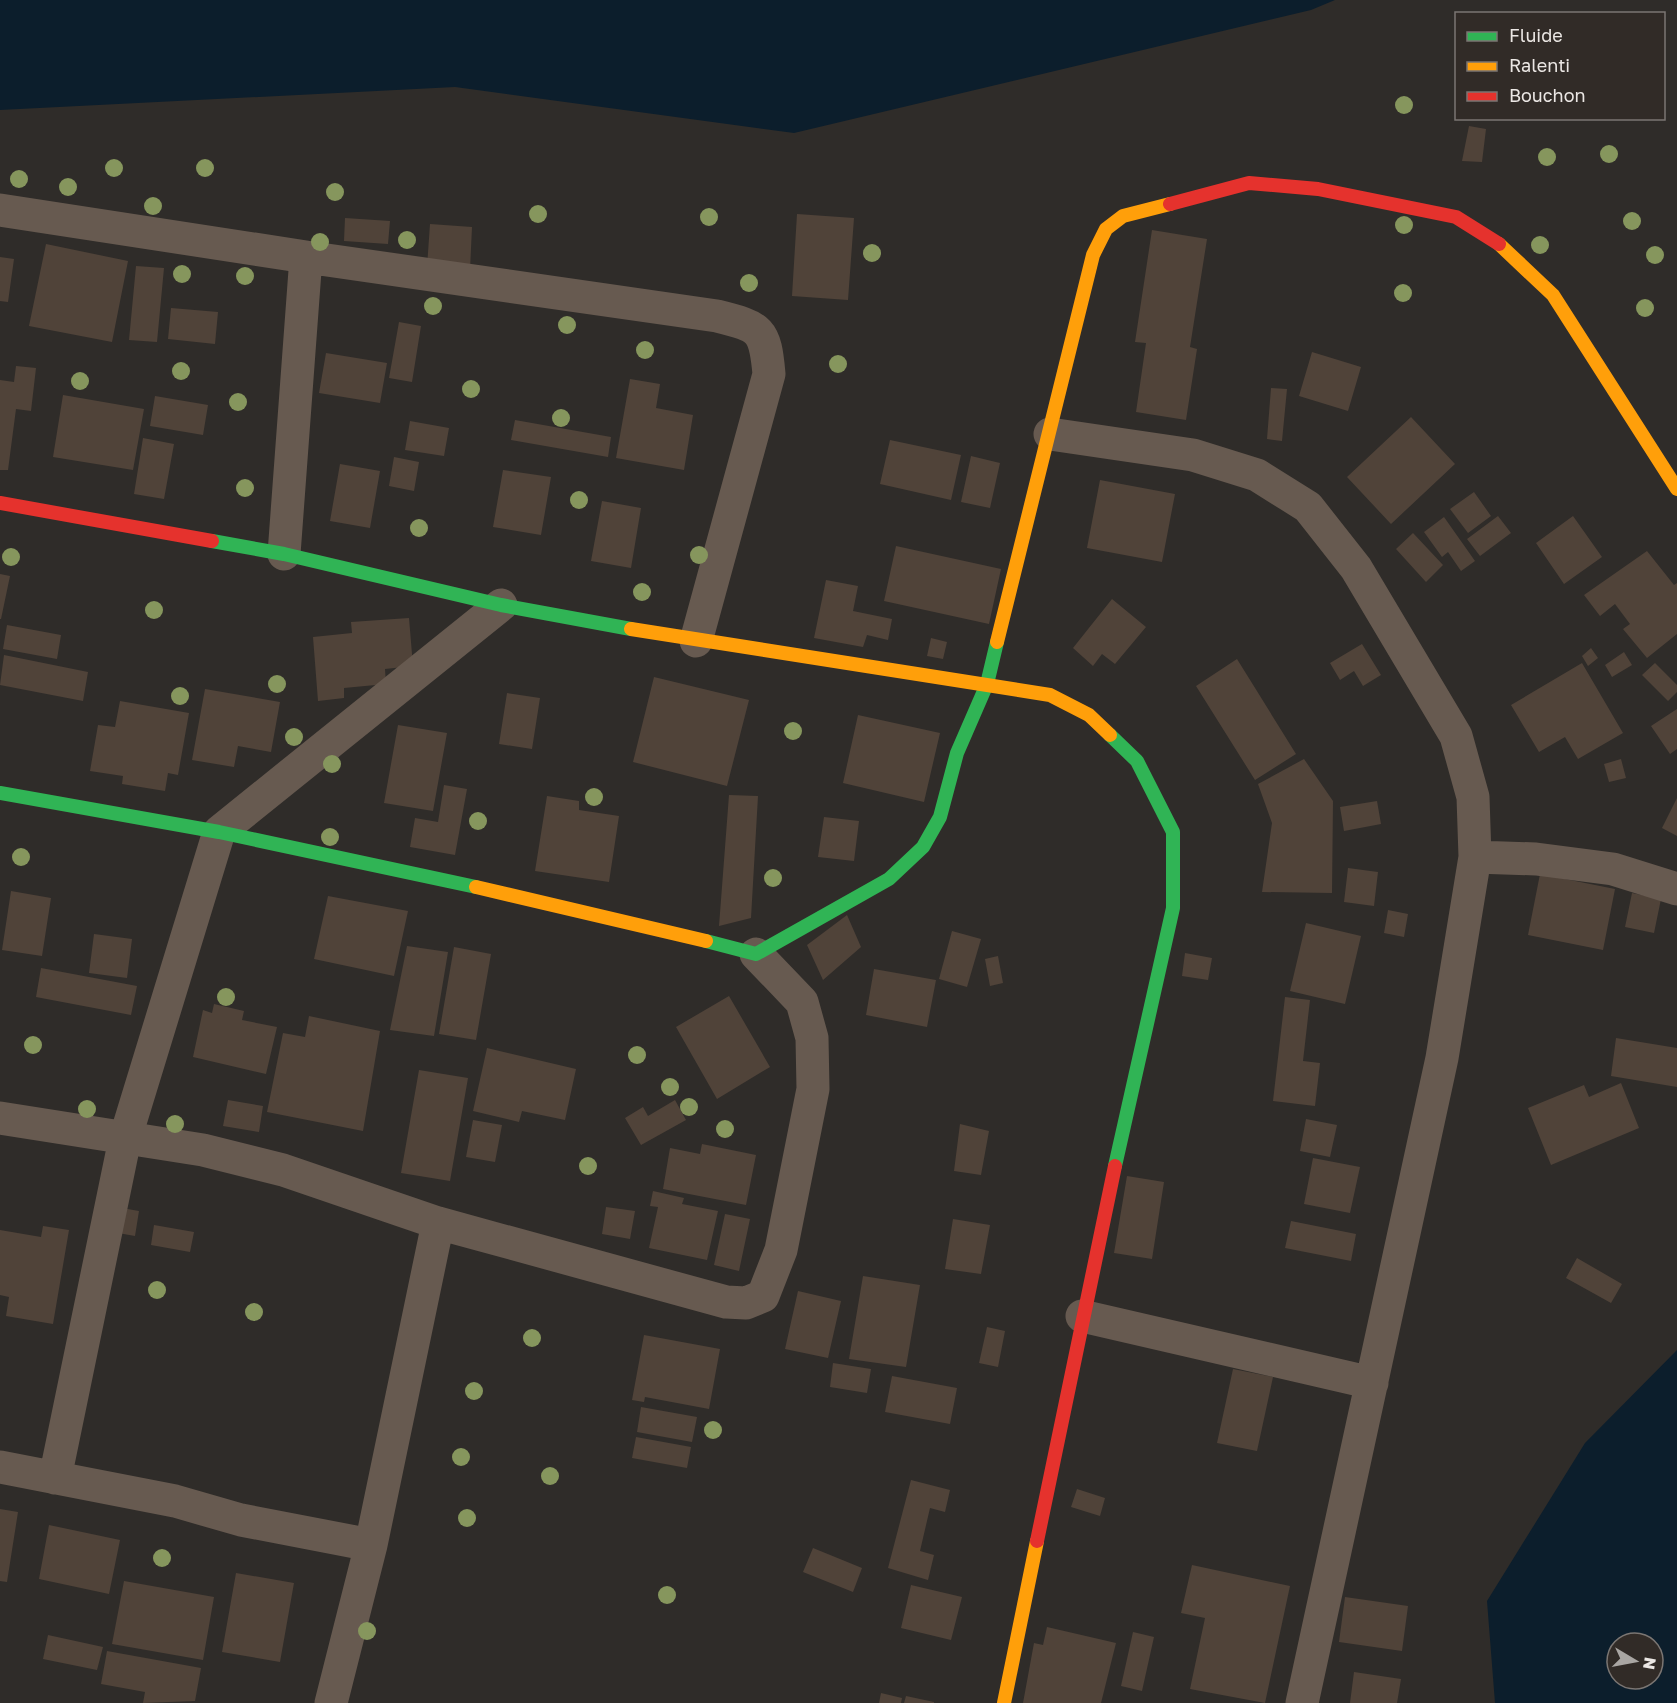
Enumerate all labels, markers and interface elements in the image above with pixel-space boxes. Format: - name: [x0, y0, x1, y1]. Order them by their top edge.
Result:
- legend: [1455, 12, 1665, 120]
- text: Fluide: [1509, 24, 1563, 46]
- text: Ralenti: [1509, 54, 1570, 76]
- text: Bouchon: [1509, 84, 1586, 106]
- north arrow: [1605, 1631, 1665, 1691]
- text: N: [1639, 1656, 1661, 1671]

